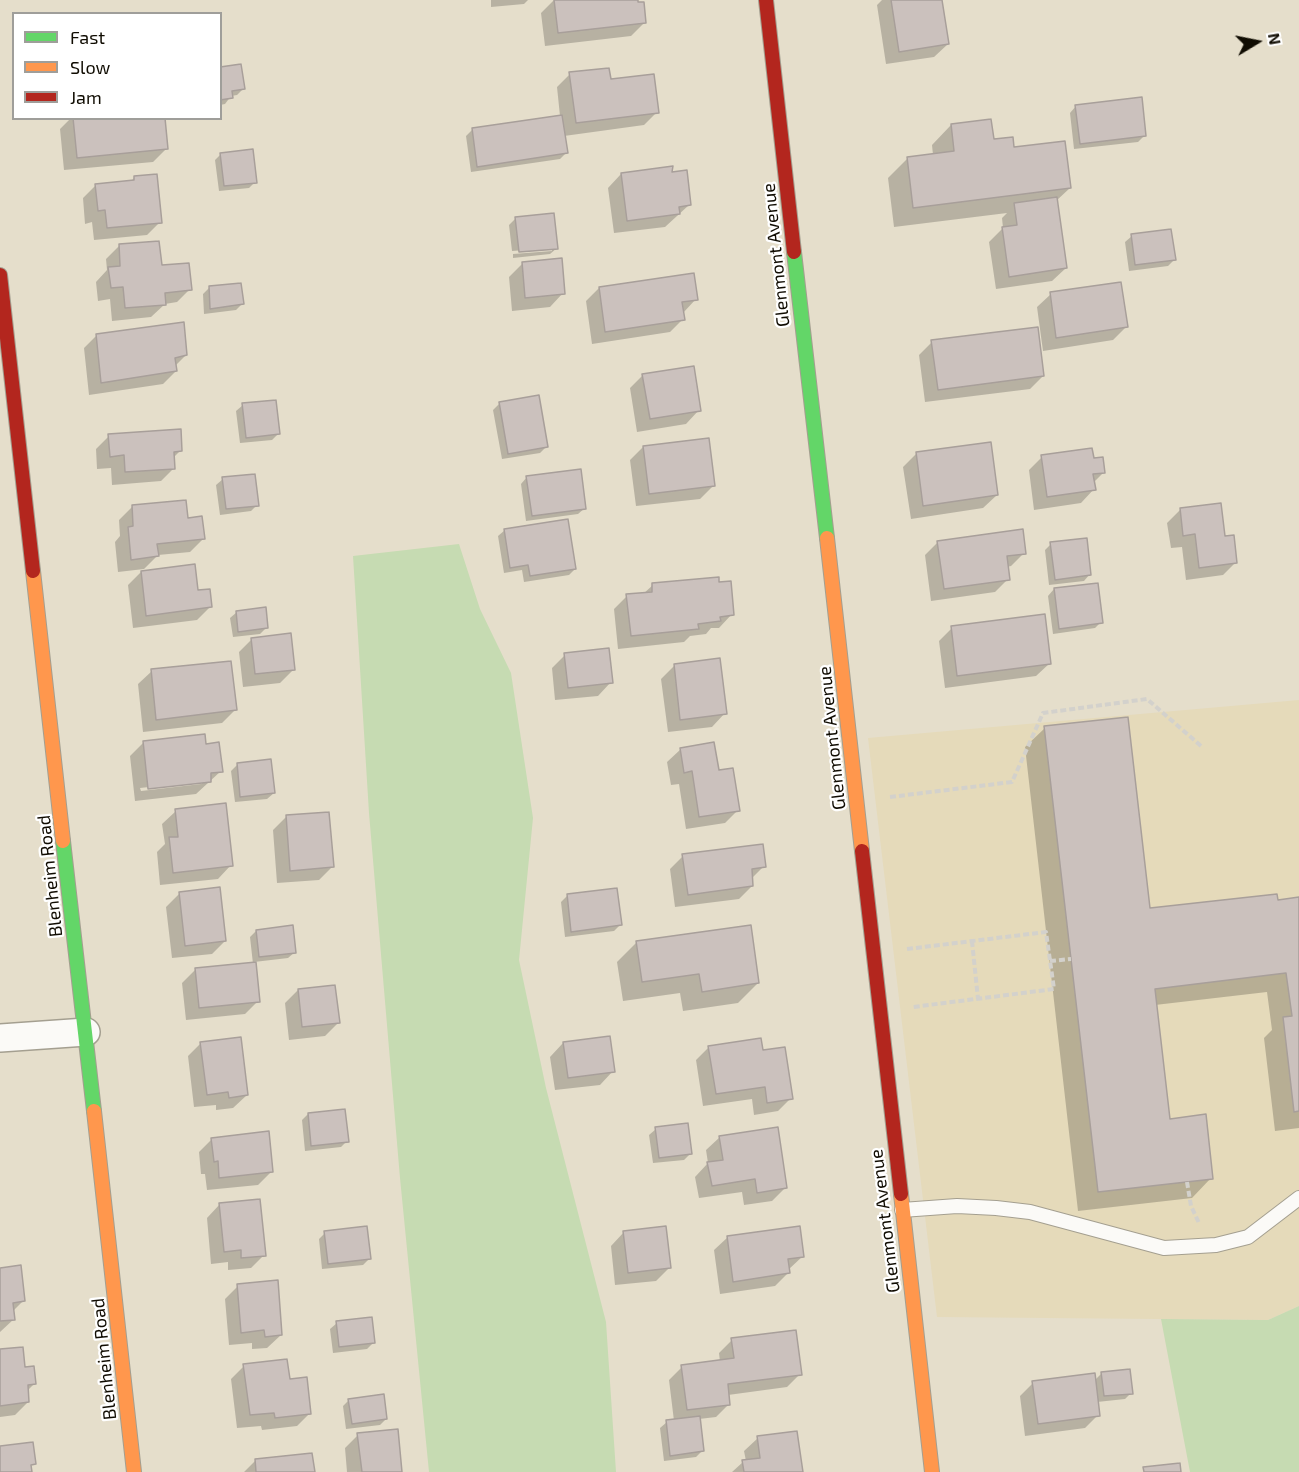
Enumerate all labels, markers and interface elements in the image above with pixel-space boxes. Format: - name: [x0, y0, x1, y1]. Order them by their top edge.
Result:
- legend: [12, 12, 222, 120]
- north arrow: [1227, 12, 1287, 72]
- text: Fast: [70, 26, 105, 48]
- text: N: [1265, 31, 1286, 46]
- text: Slow: [70, 56, 110, 78]
- text: Jam: [70, 86, 102, 108]
- street label: Glenmont Avenue: [758, 182, 794, 328]
- street label: Glenmont Avenue: [814, 665, 850, 811]
- street label: Blenheim Road: [33, 814, 67, 938]
- street label: Glenmont Avenue: [865, 1148, 905, 1294]
- street label: Blenheim Road: [87, 1297, 121, 1421]

